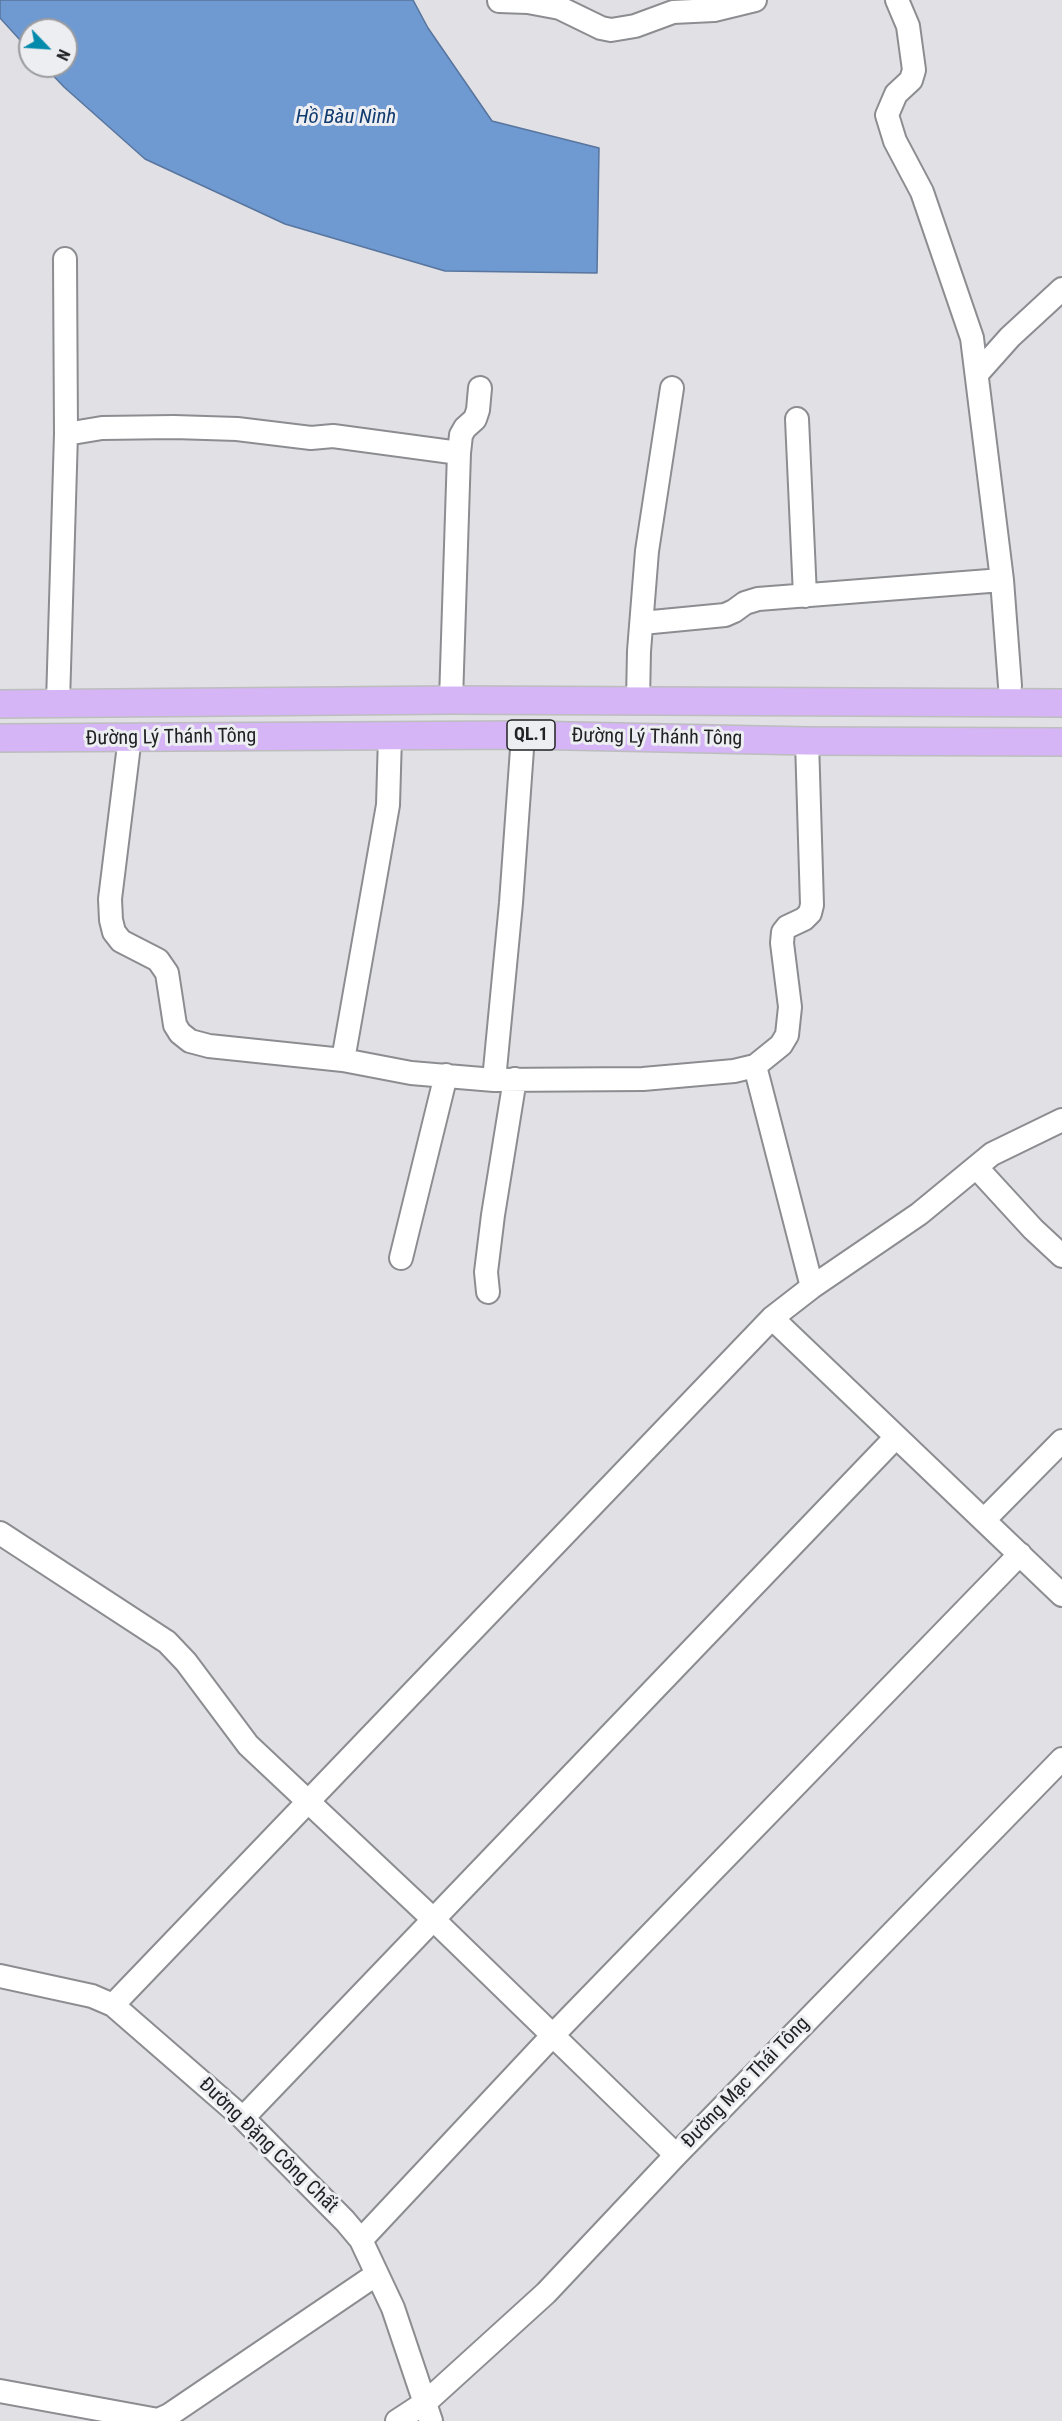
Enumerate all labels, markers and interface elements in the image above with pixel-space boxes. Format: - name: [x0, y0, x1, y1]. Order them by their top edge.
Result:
- north arrow: [18, 18, 78, 78]
- text: N: [52, 47, 74, 63]
- water label: Hồ Bàu Nình: [296, 105, 396, 131]
- road number: QL.1: [507, 720, 555, 750]
- street label: Đường Lý Thánh Tông: [85, 725, 257, 751]
- street label: Đường Lý Thánh Tông: [571, 725, 743, 751]
- street label: Đường Mạc Thái Tông: [677, 2012, 815, 2154]
- street label: Đường Đặng Công Chất: [193, 2073, 343, 2219]

